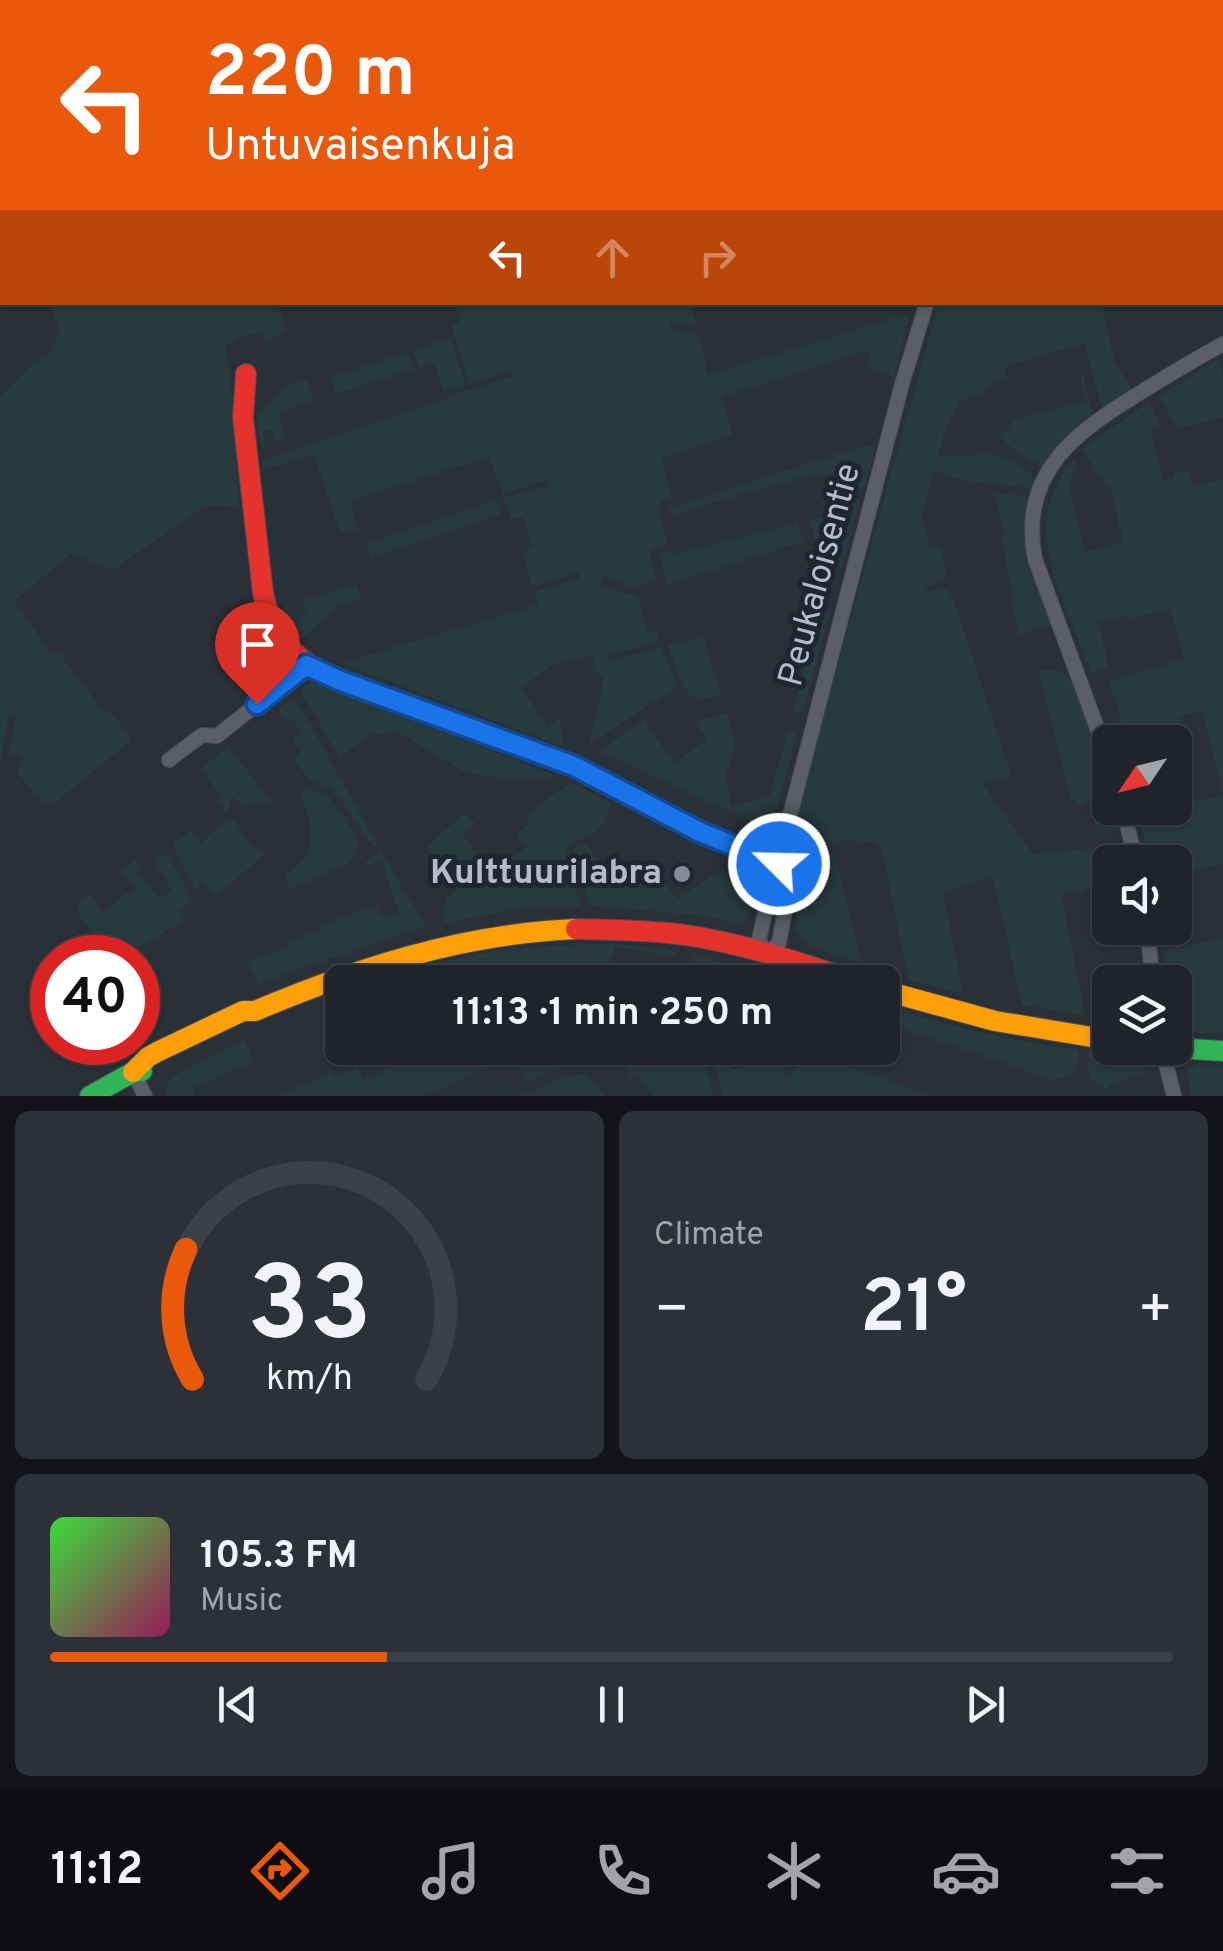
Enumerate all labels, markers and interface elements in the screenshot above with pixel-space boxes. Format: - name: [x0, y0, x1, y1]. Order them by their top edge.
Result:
- text: 220 m: [205, 32, 415, 121]
- icon: left: [40, 40, 170, 170]
- text: Untuvaisenkuja: [205, 119, 515, 176]
- icon: left: [480, 230, 535, 285]
- icon: ahead: [585, 230, 640, 285]
- icon: right: [690, 230, 745, 285]
- street label: Peukaloisentie: [770, 459, 872, 691]
- pin: [215, 602, 300, 705]
- icon: arrive: [230, 617, 285, 672]
- north arrow: [1092, 725, 1192, 825]
- map controls: [1092, 725, 1192, 1065]
- position arrow: [727, 812, 831, 916]
- button: sound: [1092, 845, 1192, 945]
- place label: Kulttuurilabra: [430, 852, 662, 896]
- marker: Kulttuurilabra: [671, 863, 693, 885]
- speed limit sign: 40: [30, 935, 160, 1065]
- button: layers: [1092, 965, 1192, 1065]
- text: 11:13 · 1 min · 250 m: [452, 990, 773, 1039]
- text: Climate: [654, 1216, 764, 1256]
- text: 33: [247, 1245, 372, 1377]
- text: 21°: [860, 1264, 967, 1359]
- text: −: [654, 1277, 689, 1347]
- text: +: [1138, 1277, 1173, 1347]
- text: km/h: [266, 1357, 353, 1403]
- text: 105.3 FM: [200, 1533, 358, 1582]
- text: Music: [200, 1582, 283, 1622]
- icon: previous: [210, 1677, 265, 1732]
- icon: pause: [584, 1677, 639, 1732]
- icon: next: [958, 1677, 1013, 1732]
- icon: directions: [245, 1836, 315, 1906]
- icon: music: [416, 1836, 486, 1906]
- icon: phone: [588, 1836, 658, 1906]
- icon: climate: [759, 1836, 829, 1906]
- icon: car: [931, 1836, 1001, 1906]
- icon: filters: [1102, 1836, 1172, 1906]
- text: 11:12: [51, 1843, 143, 1900]

